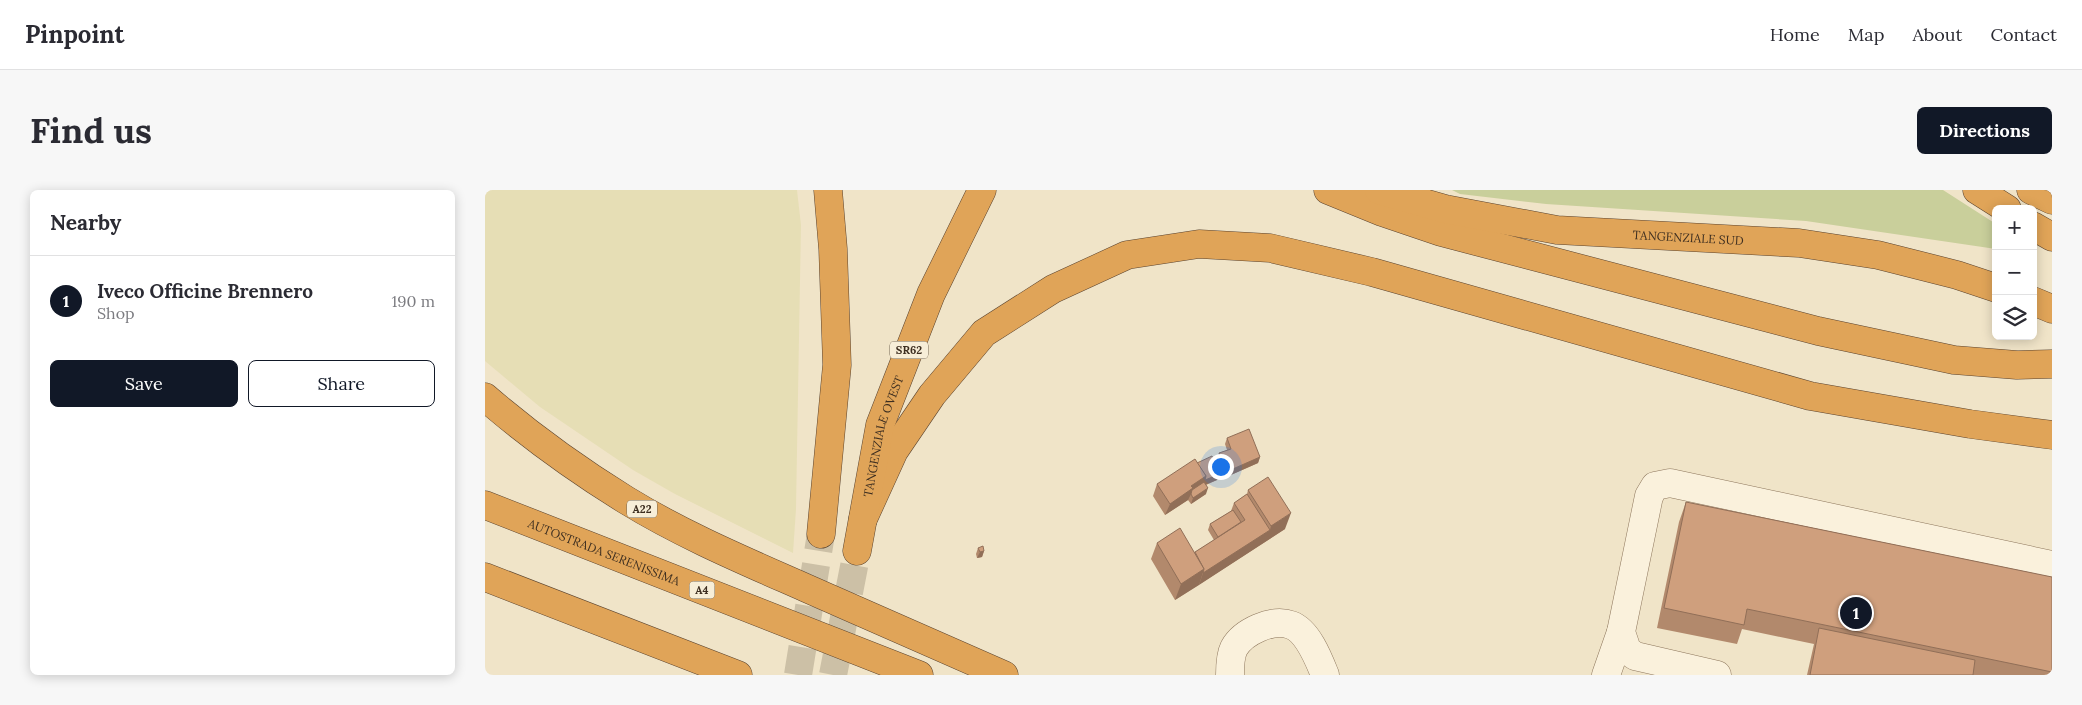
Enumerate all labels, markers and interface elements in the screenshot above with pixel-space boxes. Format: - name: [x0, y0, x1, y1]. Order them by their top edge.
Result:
- text: Pinpoint: [25, 19, 124, 50]
- text: Home: [1770, 23, 1820, 46]
- text: Map: [1848, 23, 1884, 46]
- text: About: [1912, 23, 1962, 46]
- text: Contact: [1990, 23, 2057, 46]
- button: Directions: [1917, 107, 2052, 154]
- text: Find us: [30, 108, 152, 153]
- map controls: [1992, 205, 2037, 340]
- button: +: [1992, 205, 2037, 250]
- text: Nearby: [50, 209, 121, 236]
- street label: TANGENZIALE SUD: [1632, 227, 1744, 248]
- button: −: [1992, 250, 2037, 295]
- text: Iveco Officine Brennero: [97, 279, 313, 303]
- text: 1: [63, 291, 69, 311]
- text: 190 m: [391, 291, 435, 311]
- button: layers: [1992, 295, 2037, 340]
- text: Shop: [97, 303, 135, 323]
- road number: SR62: [890, 342, 928, 358]
- button: Save: [50, 360, 238, 407]
- button: Share: [248, 360, 435, 407]
- street label: TANGENZIALE OVEST: [860, 373, 906, 498]
- your location: [1208, 454, 1234, 480]
- road number: A22: [627, 500, 657, 518]
- street label: AUTOSTRADA SERENISSIMA: [525, 515, 683, 588]
- road number: A4: [689, 582, 715, 598]
- pin: 1: [1840, 594, 1872, 632]

